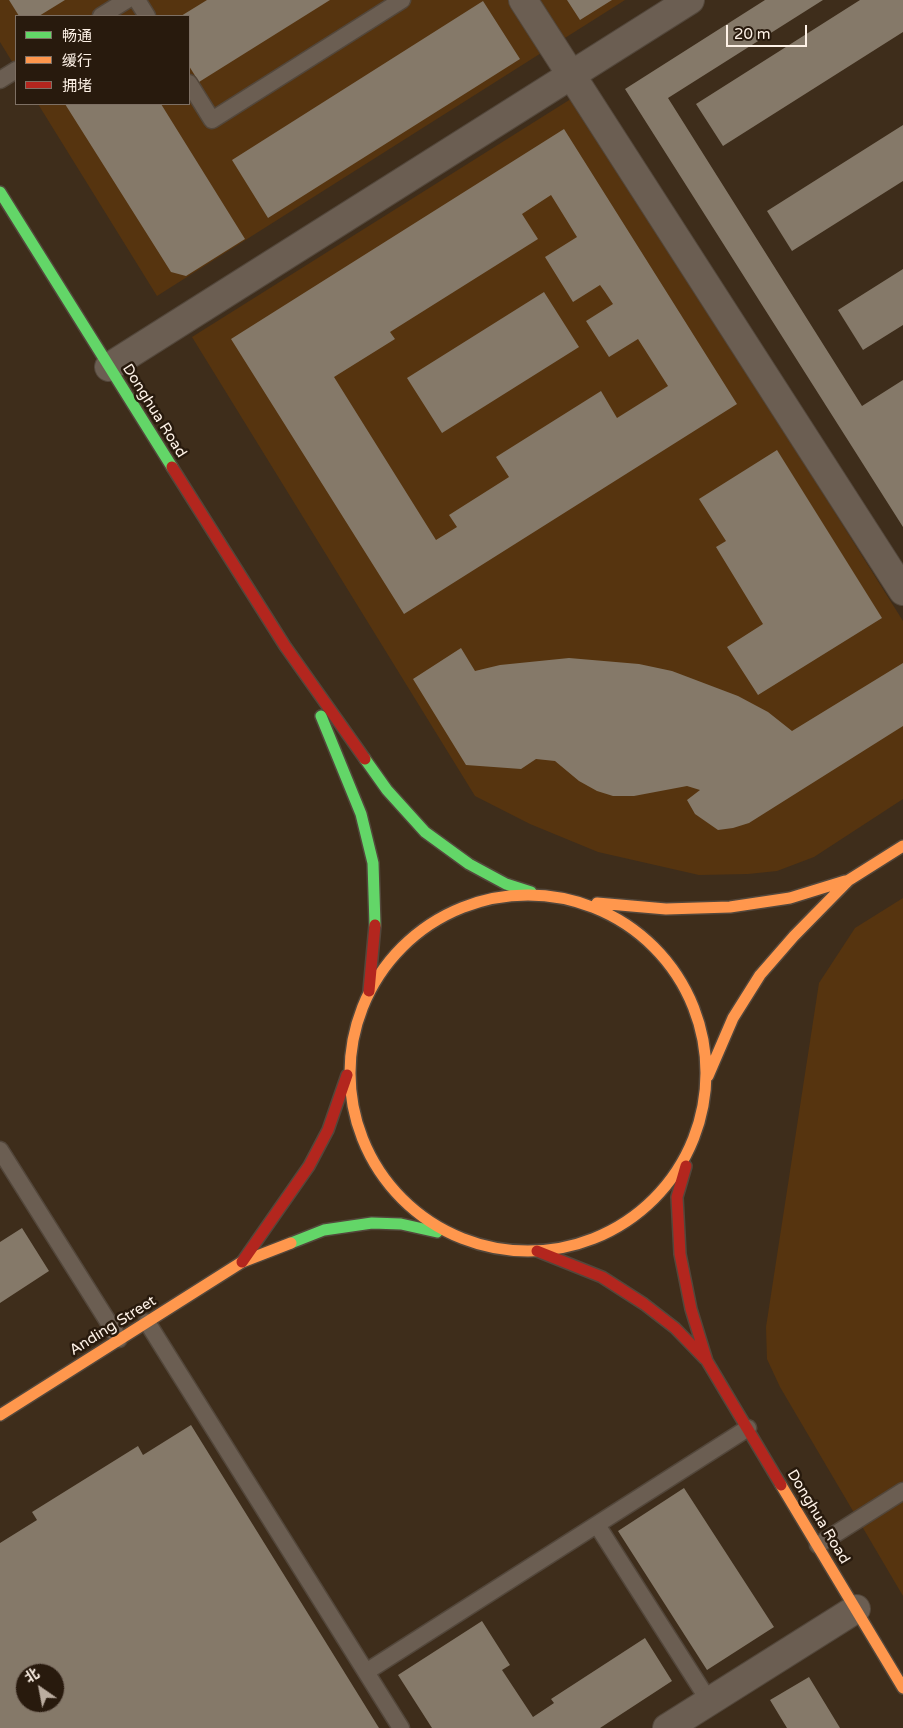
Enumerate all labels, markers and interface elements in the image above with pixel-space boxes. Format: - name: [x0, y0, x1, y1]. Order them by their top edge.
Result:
- legend: [15, 15, 190, 105]
- scale bar: [728, 15, 809, 47]
- text: 20 m: [734, 25, 771, 43]
- text: 畅通: [62, 27, 92, 45]
- text: 缓行: [62, 52, 92, 70]
- text: 拥堵: [62, 77, 92, 95]
- street label: Donghua Road: [118, 361, 190, 461]
- street label: Anding Street: [66, 1292, 160, 1360]
- street label: Donghua Road: [783, 1467, 853, 1567]
- north arrow: [15, 1663, 65, 1713]
- text: 北: [22, 1665, 43, 1687]

